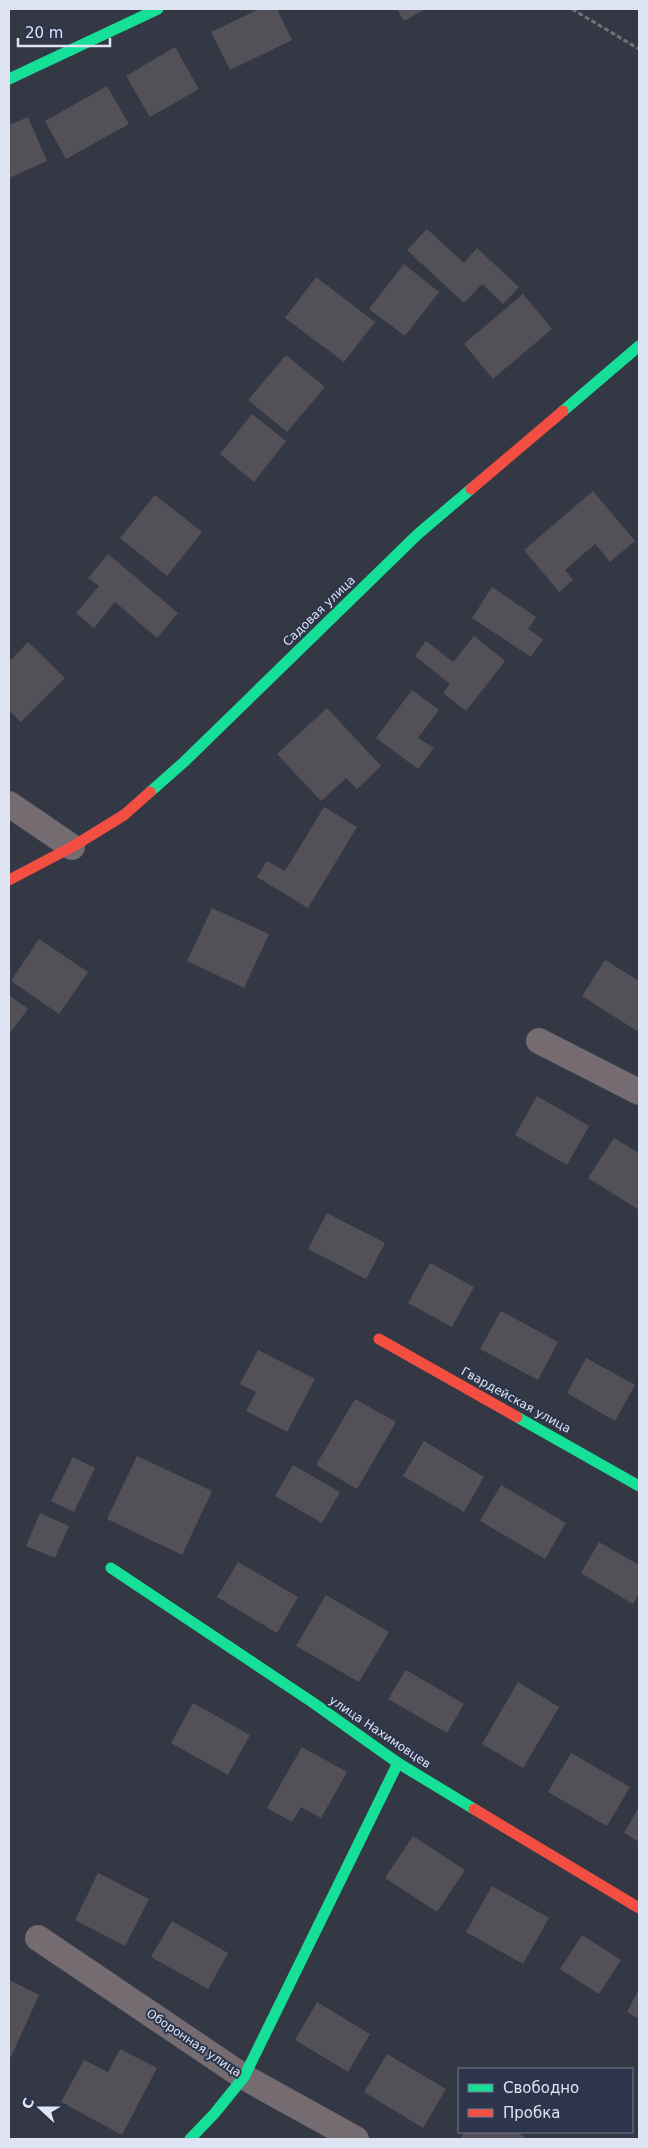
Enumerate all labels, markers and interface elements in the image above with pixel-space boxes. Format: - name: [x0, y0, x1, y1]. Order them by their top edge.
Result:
- scale bar: [18, 15, 110, 47]
- text: 20 m: [25, 24, 63, 42]
- street label: Садовая улица: [280, 573, 358, 649]
- street label: Гвардейская улица: [459, 1364, 573, 1436]
- street label: улица Нахимовцев: [327, 1693, 433, 1771]
- street label: Оборонная улица: [144, 2006, 244, 2080]
- legend: [458, 2068, 633, 2133]
- text: Свободно: [503, 2079, 579, 2097]
- north arrow: [15, 2083, 65, 2133]
- text: С: [19, 2096, 37, 2111]
- text: Пробка: [503, 2104, 560, 2122]

